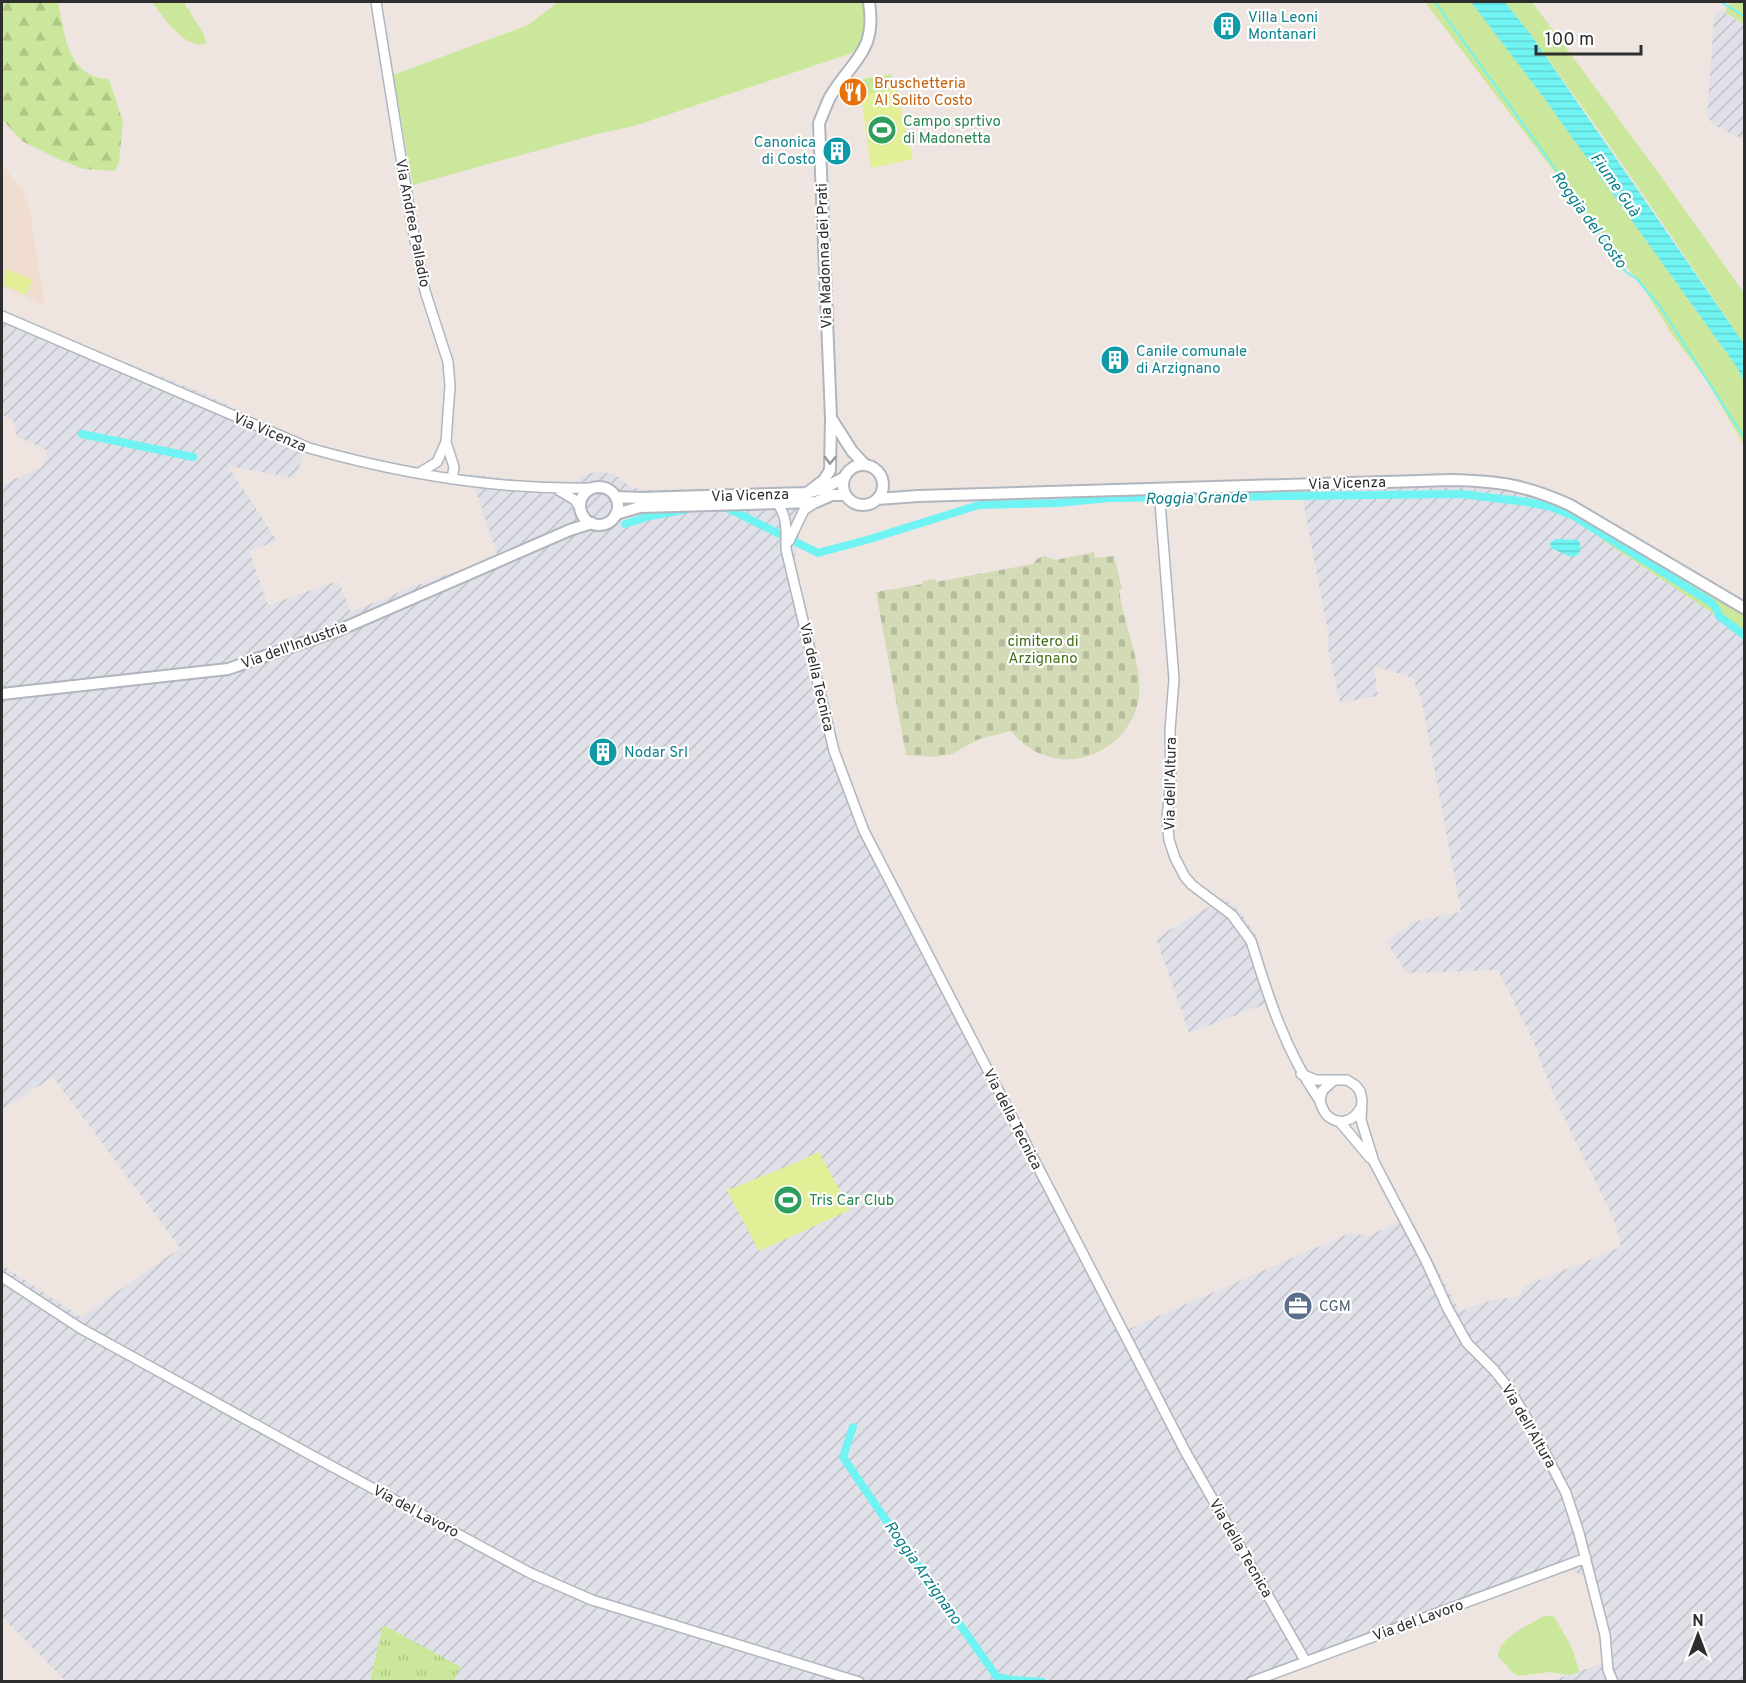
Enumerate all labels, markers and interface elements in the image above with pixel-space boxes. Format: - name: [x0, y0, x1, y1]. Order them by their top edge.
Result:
- place label: Villa Leoni Montanari: [1248, 9, 1318, 45]
- building icon: Villa Leoni Montanari: [1211, 10, 1243, 42]
- scale bar: [1536, 18, 1641, 56]
- text: 100 m: [1545, 29, 1594, 52]
- place label: Bruschetteria Al Solito Costo: [874, 75, 973, 111]
- restaurant icon: Bruschetteria Al Solito Costo: [837, 76, 869, 108]
- place label: Campo sprtivo di Madonetta: [903, 113, 1001, 149]
- sports icon: Campo sprtivo di Madonetta: [866, 114, 898, 146]
- place label: Canonica di Costo: [754, 134, 816, 170]
- building icon: Canonica di Costo: [821, 135, 853, 167]
- water label: Fiume Guà: [1585, 149, 1644, 222]
- street label: Via Andrea Palladio: [390, 158, 433, 289]
- water label: Roggia del Costo: [1546, 168, 1631, 273]
- street label: Via Madonna dei Prati: [813, 183, 838, 329]
- place label: Canile comunale di Arzignano: [1136, 343, 1247, 379]
- building icon: Canile comunale di Arzignano: [1099, 344, 1131, 376]
- street label: Via Vicenza: [230, 409, 309, 457]
- one-way arrow: [824, 456, 836, 465]
- street label: Via Vicenza: [1308, 474, 1386, 495]
- street label: Via Vicenza: [711, 486, 789, 507]
- water label: Roggia Grande: [1145, 488, 1248, 510]
- street label: Via dell'Industria: [239, 618, 350, 674]
- street label: Via della Tecnica: [794, 621, 837, 734]
- park label: cimitero di Arzignano: [1007, 633, 1079, 669]
- building icon: Nodar Srl: [587, 736, 619, 768]
- street label: Via dell'Altura: [1161, 737, 1182, 831]
- place label: Nodar Srl: [624, 744, 688, 763]
- street label: Via della Tecnica: [978, 1066, 1045, 1173]
- sports icon: Tris Car Club: [772, 1184, 804, 1216]
- place label: Tris Car Club: [809, 1192, 894, 1211]
- office icon: CGM: [1282, 1290, 1314, 1322]
- place label: CGM: [1319, 1298, 1351, 1317]
- street label: Via dell'Altura: [1496, 1381, 1559, 1472]
- street label: Via del Lavoro: [369, 1482, 462, 1543]
- street label: Via della Tecnica: [1204, 1496, 1276, 1602]
- water label: Roggia Arzignano: [879, 1517, 966, 1629]
- street label: Via del Lavoro: [1371, 1596, 1466, 1647]
- north arrow: [1668, 1605, 1728, 1665]
- text: N: [1692, 1612, 1704, 1632]

